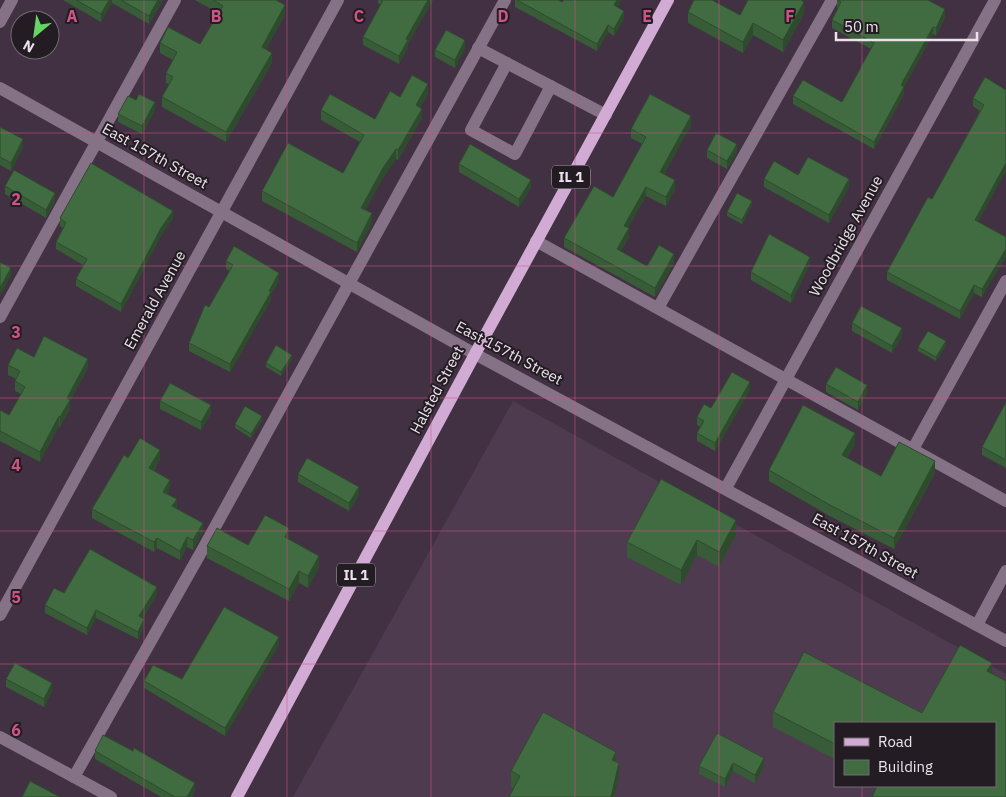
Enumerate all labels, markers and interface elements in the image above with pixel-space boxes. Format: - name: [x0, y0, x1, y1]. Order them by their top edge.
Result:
- text: A: [67, 6, 78, 26]
- text: B: [211, 6, 222, 26]
- text: C: [354, 6, 364, 26]
- text: D: [497, 6, 509, 26]
- text: E: [642, 6, 652, 26]
- text: F: [785, 6, 795, 26]
- north arrow: [10, 10, 60, 60]
- scale bar: [836, 10, 977, 42]
- text: 50 m: [844, 17, 879, 36]
- text: N: [20, 36, 37, 57]
- street label: East 157th Street: [99, 119, 212, 193]
- road number: IL 1: [552, 166, 590, 188]
- street label: Woodbridge Avenue: [805, 172, 887, 299]
- text: 2: [11, 189, 21, 209]
- street label: Emerald Avenue: [120, 247, 190, 352]
- street label: East 157th Street: [453, 316, 566, 389]
- text: 3: [11, 322, 21, 342]
- street label: Halsted Street: [405, 343, 468, 437]
- text: 4: [11, 455, 21, 475]
- street label: East 157th Street: [809, 509, 922, 583]
- road number: IL 1: [337, 564, 375, 586]
- text: 5: [11, 587, 21, 607]
- text: 6: [11, 720, 21, 740]
- legend: [834, 722, 996, 787]
- text: Road: [878, 732, 913, 751]
- text: Building: [878, 757, 933, 776]

